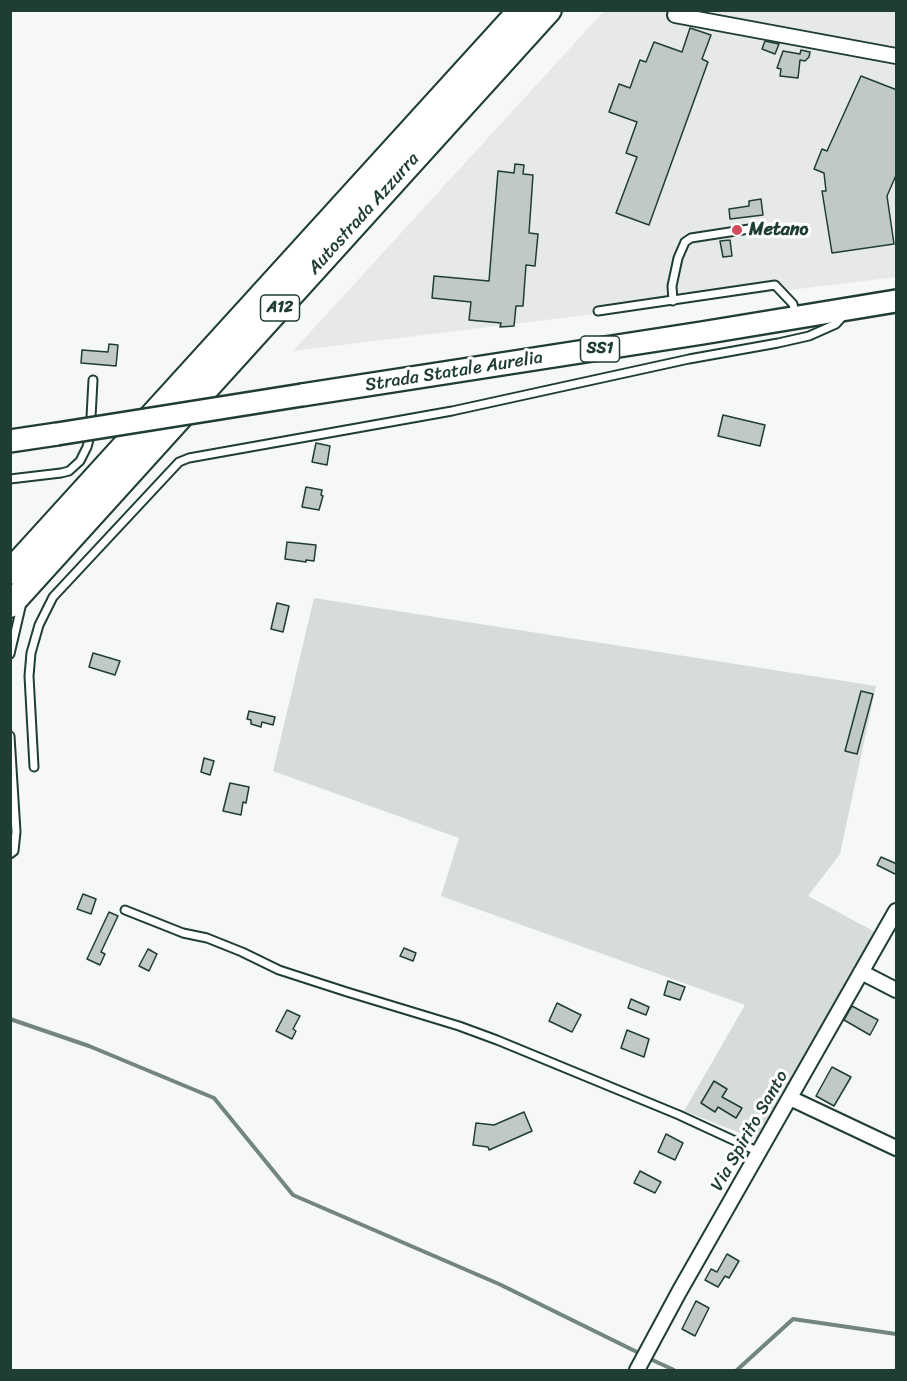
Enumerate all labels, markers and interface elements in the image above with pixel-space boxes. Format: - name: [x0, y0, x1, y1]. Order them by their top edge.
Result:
- street label: Autostrada Azzurra: [304, 149, 424, 279]
- place label: Metano: [749, 219, 808, 241]
- marker: Metano: [730, 223, 744, 237]
- road number: A12: [260, 295, 300, 321]
- road number: SS1: [580, 336, 620, 362]
- street label: Strada Statale Aurelia: [364, 347, 544, 397]
- street label: Via Spirito Santo: [707, 1067, 793, 1195]

